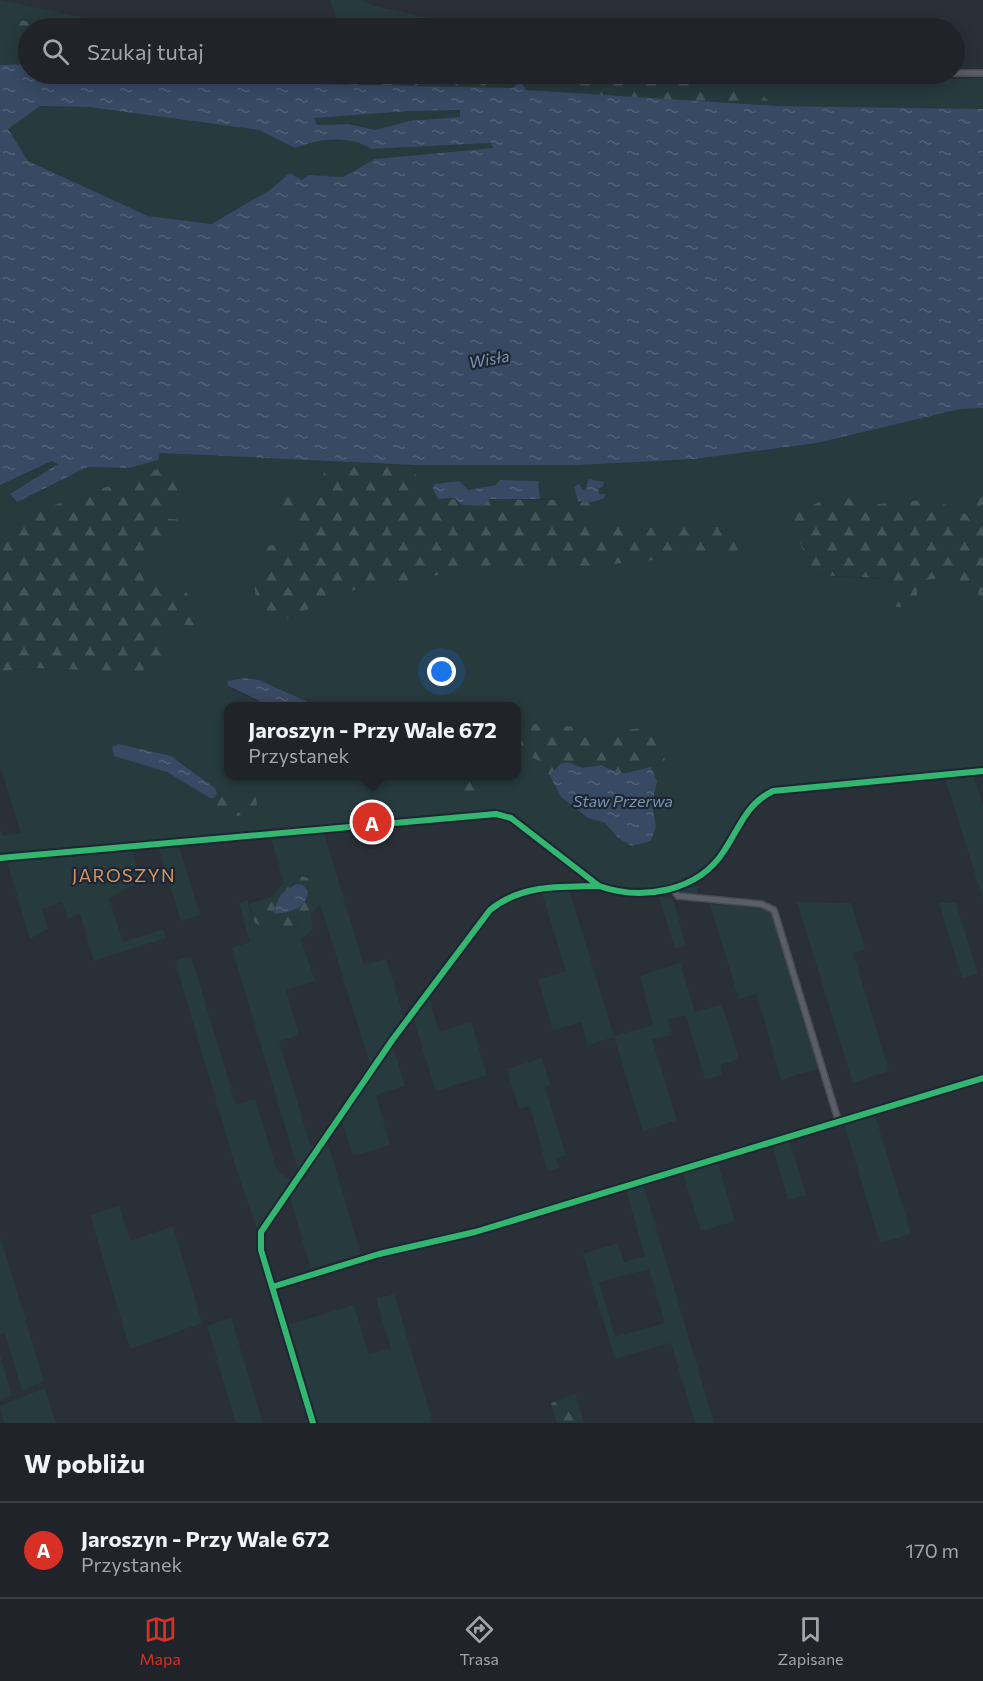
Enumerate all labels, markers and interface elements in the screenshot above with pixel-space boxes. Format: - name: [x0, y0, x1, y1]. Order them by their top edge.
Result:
- search box: [18, 18, 965, 84]
- icon: search: [39, 35, 72, 68]
- text: Szukaj tutaj: [87, 38, 204, 65]
- water label: Wisła: [467, 346, 511, 371]
- your location: [427, 657, 456, 686]
- popup: [224, 702, 521, 780]
- text: Jaroszyn - Przy Wale 672: [248, 716, 497, 743]
- text: Przystanek: [248, 743, 349, 767]
- water label: Staw Przerwa: [573, 791, 673, 810]
- pin: A: [352, 800, 392, 844]
- district label: JAROSZYN: [72, 864, 176, 886]
- text: W pobliżu: [24, 1447, 145, 1478]
- text: Jaroszyn - Przy Wale 672: [81, 1525, 330, 1552]
- text: A: [36, 1538, 51, 1562]
- text: 170 m: [906, 1538, 959, 1562]
- text: Przystanek: [81, 1552, 182, 1576]
- tab: Mapa: [139, 1613, 181, 1668]
- tab: Trasa: [460, 1613, 499, 1668]
- tab: Zapisane: [778, 1613, 844, 1668]

